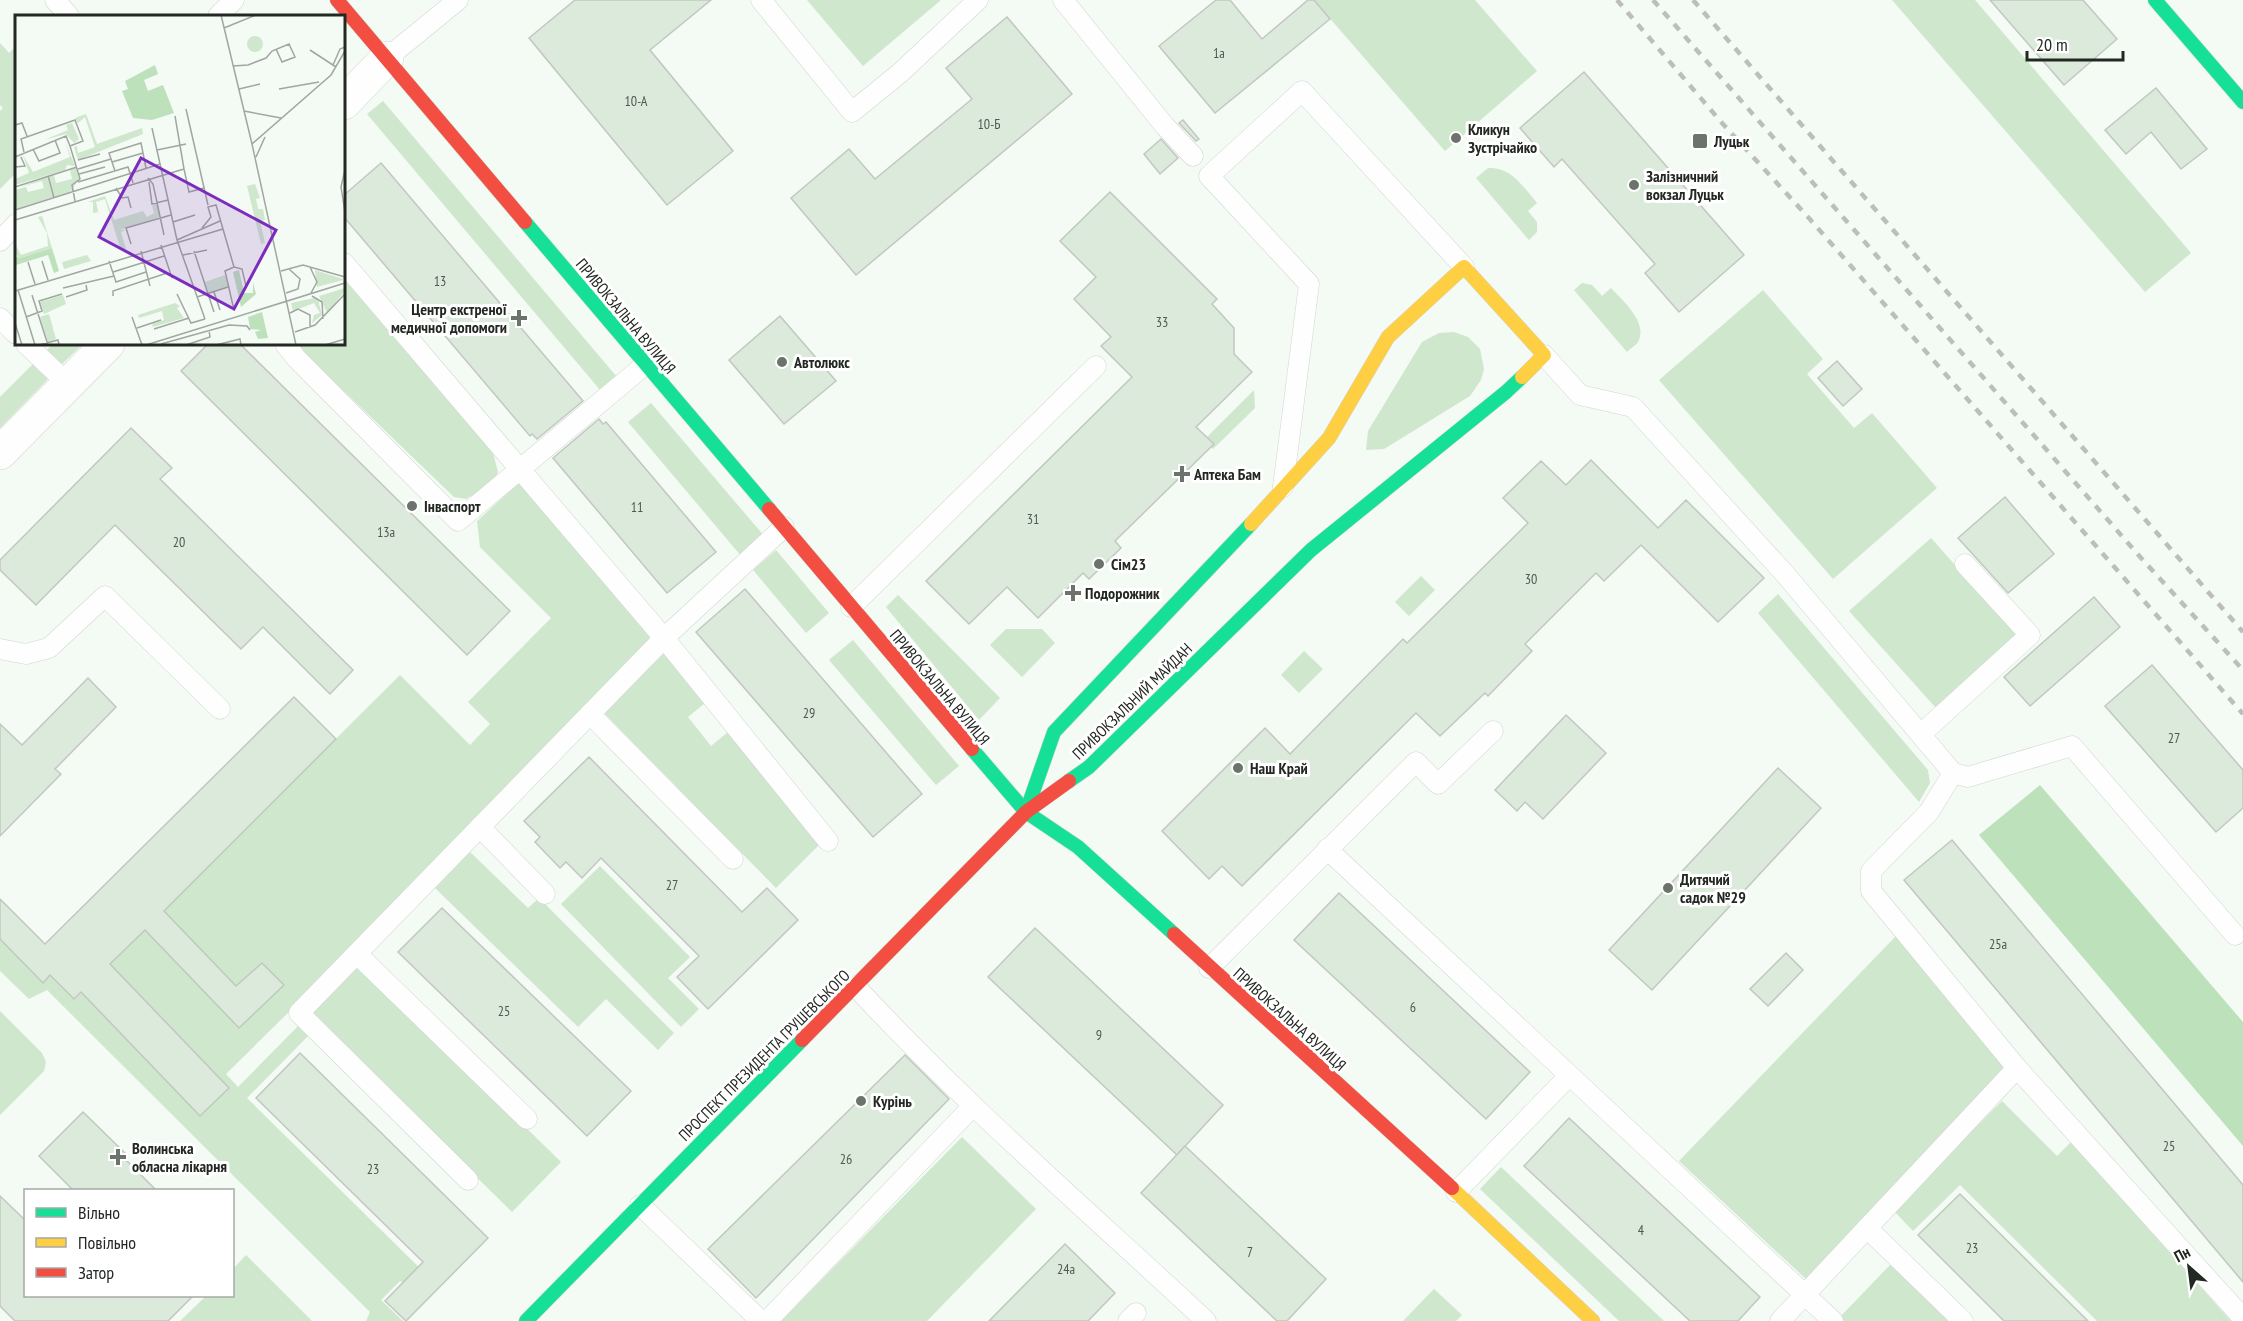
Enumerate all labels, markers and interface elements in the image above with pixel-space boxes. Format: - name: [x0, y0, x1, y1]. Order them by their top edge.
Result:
- inset map: [15, 15, 345, 345]
- scale bar: [2027, 24, 2123, 62]
- text: 20 m: [2036, 33, 2068, 56]
- house number: 1а: [1213, 44, 1225, 62]
- house number: 10-А: [625, 92, 648, 110]
- house number: 10-Б: [978, 115, 1000, 133]
- place label: Кликун Зустрічайко: [1468, 119, 1537, 157]
- marker: Кликун Зустрічайко: [1449, 131, 1463, 145]
- place label: Луцьк: [1713, 131, 1750, 151]
- marker: Луцьк: [1691, 132, 1709, 150]
- place label: Залізничний вокзал Луцьк: [1646, 166, 1724, 204]
- marker: Залізничний вокзал Луцьк: [1627, 178, 1641, 192]
- street label: ПРИВОКЗАЛЬНА ВУЛИЦЯ: [572, 254, 680, 378]
- house number: 13: [434, 272, 446, 290]
- place label: Центр екстреної медичної допомоги: [391, 299, 508, 337]
- marker: Центр екстреної медичної допомоги: [512, 311, 526, 325]
- house number: 33: [1156, 313, 1168, 331]
- place label: Автолюкс: [793, 352, 850, 372]
- marker: Автолюкс: [775, 355, 789, 369]
- place label: Аптека Бам: [1193, 464, 1261, 484]
- marker: Аптека Бам: [1175, 467, 1189, 481]
- place label: Інваспорт: [424, 496, 481, 516]
- house number: 11: [631, 498, 643, 516]
- marker: Інваспорт: [405, 499, 419, 513]
- house number: 31: [1027, 510, 1039, 528]
- house number: 13а: [377, 523, 395, 541]
- house number: 20: [173, 533, 185, 551]
- place label: Сім23: [1111, 554, 1146, 574]
- marker: Сім23: [1092, 557, 1106, 571]
- house number: 30: [1525, 570, 1537, 588]
- place label: Подорожник: [1085, 583, 1160, 603]
- marker: Подорожник: [1066, 586, 1080, 600]
- street label: ПРИВОКЗАЛЬНА ВУЛИЦЯ: [886, 625, 994, 749]
- street label: ПРИВОКЗАЛЬНИЙ МАЙДАН: [1068, 639, 1196, 763]
- house number: 29: [803, 704, 815, 722]
- house number: 27: [2168, 729, 2180, 747]
- place label: Наш Край: [1250, 758, 1308, 778]
- marker: Наш Край: [1231, 761, 1245, 775]
- place label: Дитячий садок №29: [1680, 869, 1746, 907]
- house number: 27: [666, 876, 678, 894]
- marker: Дитячий садок №29: [1661, 881, 1675, 895]
- house number: 25а: [1989, 935, 2007, 953]
- street label: ПРИВОКЗАЛЬНА ВУЛИЦЯ: [1230, 963, 1350, 1075]
- street label: ПРОСПЕКТ ПРЕЗИДЕНТА ГРУШЕВСЬКОГО: [674, 965, 854, 1145]
- house number: 6: [1410, 998, 1416, 1016]
- house number: 25: [498, 1002, 510, 1020]
- house number: 9: [1096, 1026, 1102, 1044]
- place label: Курінь: [873, 1091, 912, 1111]
- marker: Курінь: [854, 1094, 868, 1108]
- house number: 25: [2163, 1137, 2175, 1155]
- place label: Волинська обласна лікарня: [132, 1138, 227, 1176]
- marker: Волинська обласна лікарня: [109, 1148, 127, 1166]
- house number: 26: [840, 1150, 852, 1168]
- house number: 23: [367, 1160, 379, 1178]
- legend: [24, 1189, 234, 1297]
- text: Вільно: [78, 1201, 120, 1224]
- house number: 4: [1638, 1221, 1645, 1239]
- text: Повільно: [78, 1231, 136, 1254]
- north arrow: [2159, 1237, 2219, 1297]
- house number: 23: [1966, 1239, 1978, 1257]
- text: Пн: [2170, 1241, 2193, 1266]
- house number: 7: [1247, 1243, 1253, 1261]
- house number: 24а: [1057, 1260, 1075, 1278]
- text: Затор: [78, 1261, 114, 1284]

